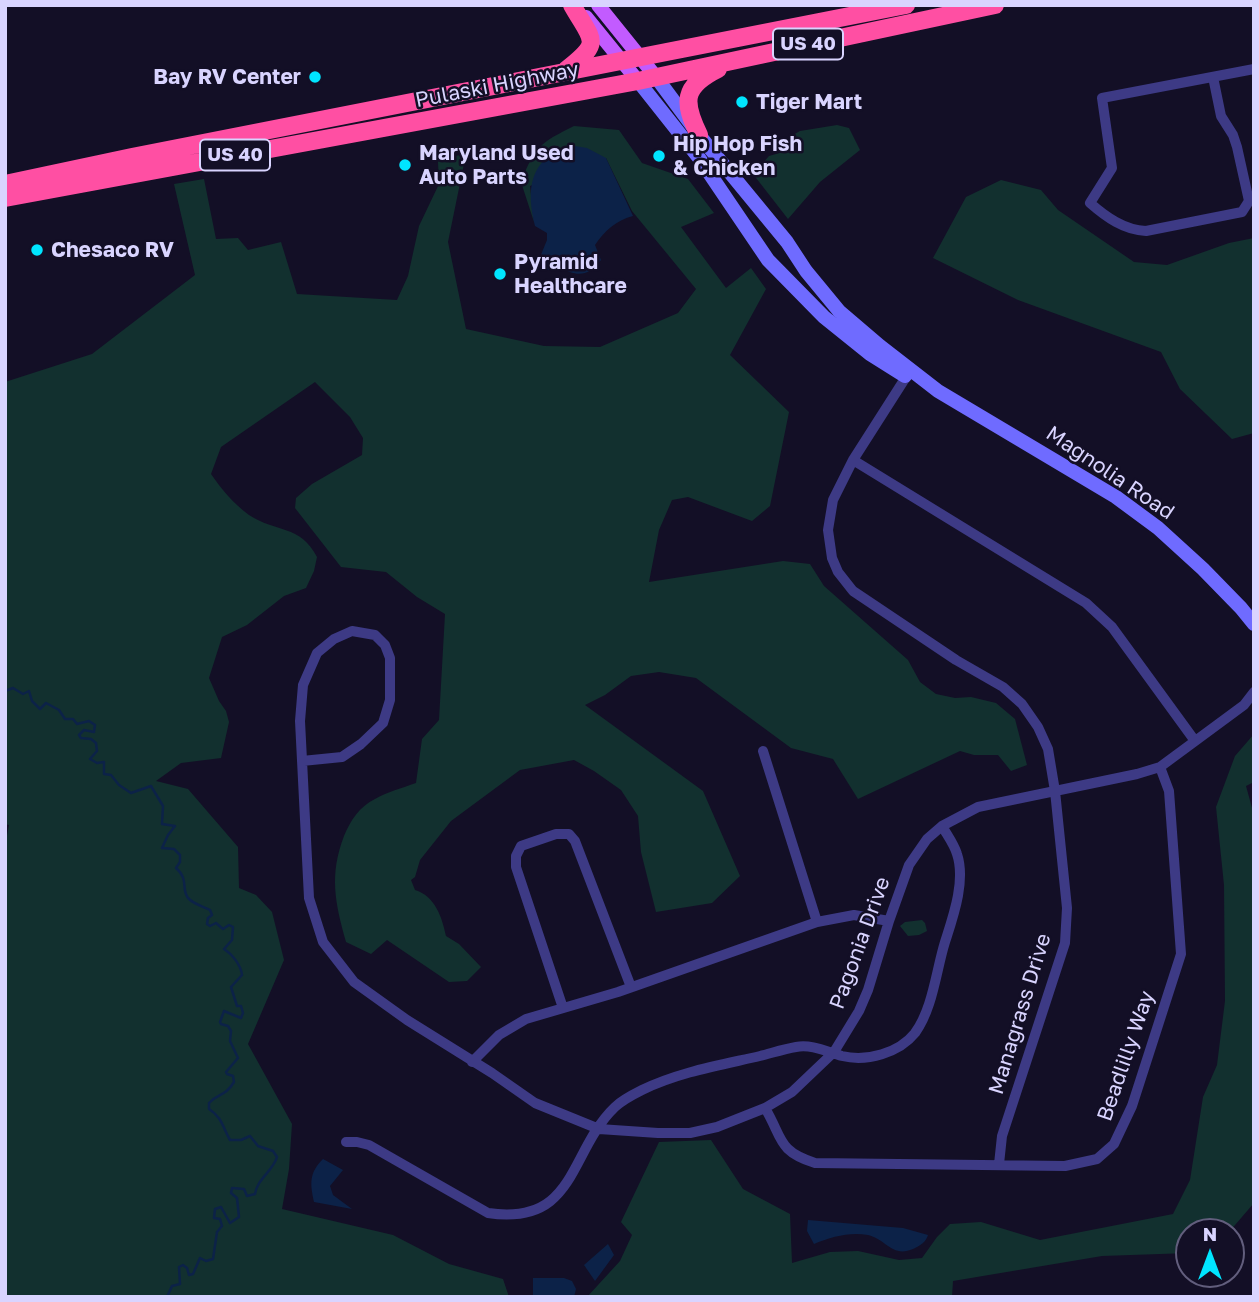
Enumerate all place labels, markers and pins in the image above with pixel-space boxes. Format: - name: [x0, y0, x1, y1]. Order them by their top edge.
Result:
- place label: Bay RV Center: [153, 64, 301, 90]
- marker: Bay RV Center: [307, 69, 323, 85]
- place label: Tiger Mart: [756, 89, 862, 115]
- marker: Tiger Mart: [734, 94, 750, 110]
- place label: Hip Hop Fish & Chicken: [673, 131, 802, 181]
- place label: Maryland Used Auto Parts: [419, 140, 574, 190]
- marker: Hip Hop Fish & Chicken: [651, 148, 667, 164]
- marker: Maryland Used Auto Parts: [397, 157, 413, 173]
- place label: Chesaco RV: [51, 237, 174, 263]
- marker: Chesaco RV: [29, 242, 45, 258]
- place label: Pyramid Healthcare: [514, 249, 627, 299]
- marker: Pyramid Healthcare: [492, 266, 508, 282]

